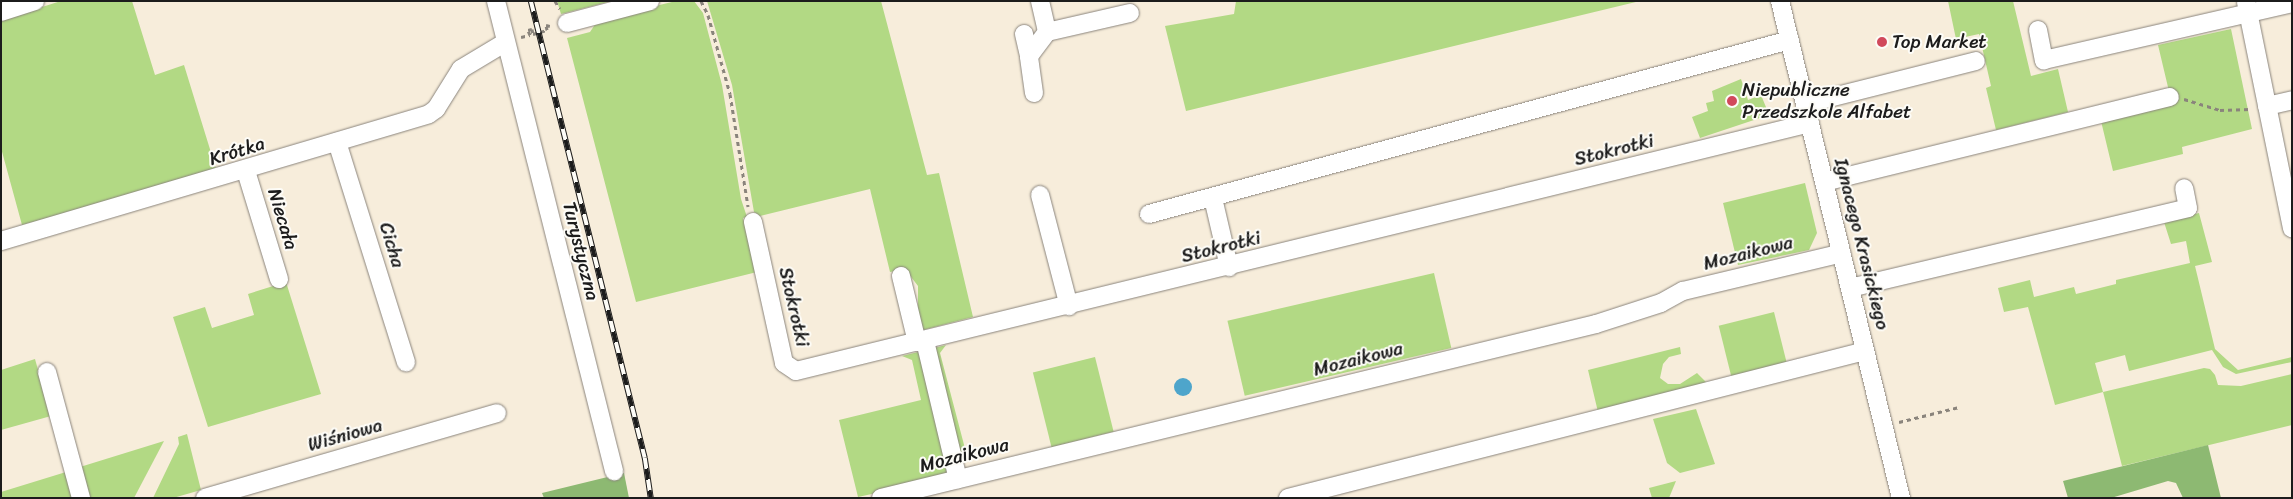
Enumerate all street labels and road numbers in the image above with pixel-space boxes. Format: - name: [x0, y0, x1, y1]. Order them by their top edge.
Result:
- street label: Stokrotki: [1572, 129, 1656, 171]
- street label: Krótka: [206, 132, 268, 170]
- street label: Ignacego Krasickiego: [1830, 155, 1894, 333]
- street label: Niecała: [263, 186, 303, 252]
- street label: Turystyczna: [558, 199, 604, 303]
- street label: Cicha: [374, 220, 410, 270]
- street label: Stokrotki: [1179, 226, 1263, 268]
- street label: Mozaikowa: [1701, 231, 1795, 275]
- street label: Stokrotki: [774, 265, 814, 349]
- street label: Mozaikowa: [1311, 337, 1405, 381]
- street label: Wiśniowa: [305, 414, 385, 456]
- street label: Mozaikowa: [917, 433, 1011, 477]

